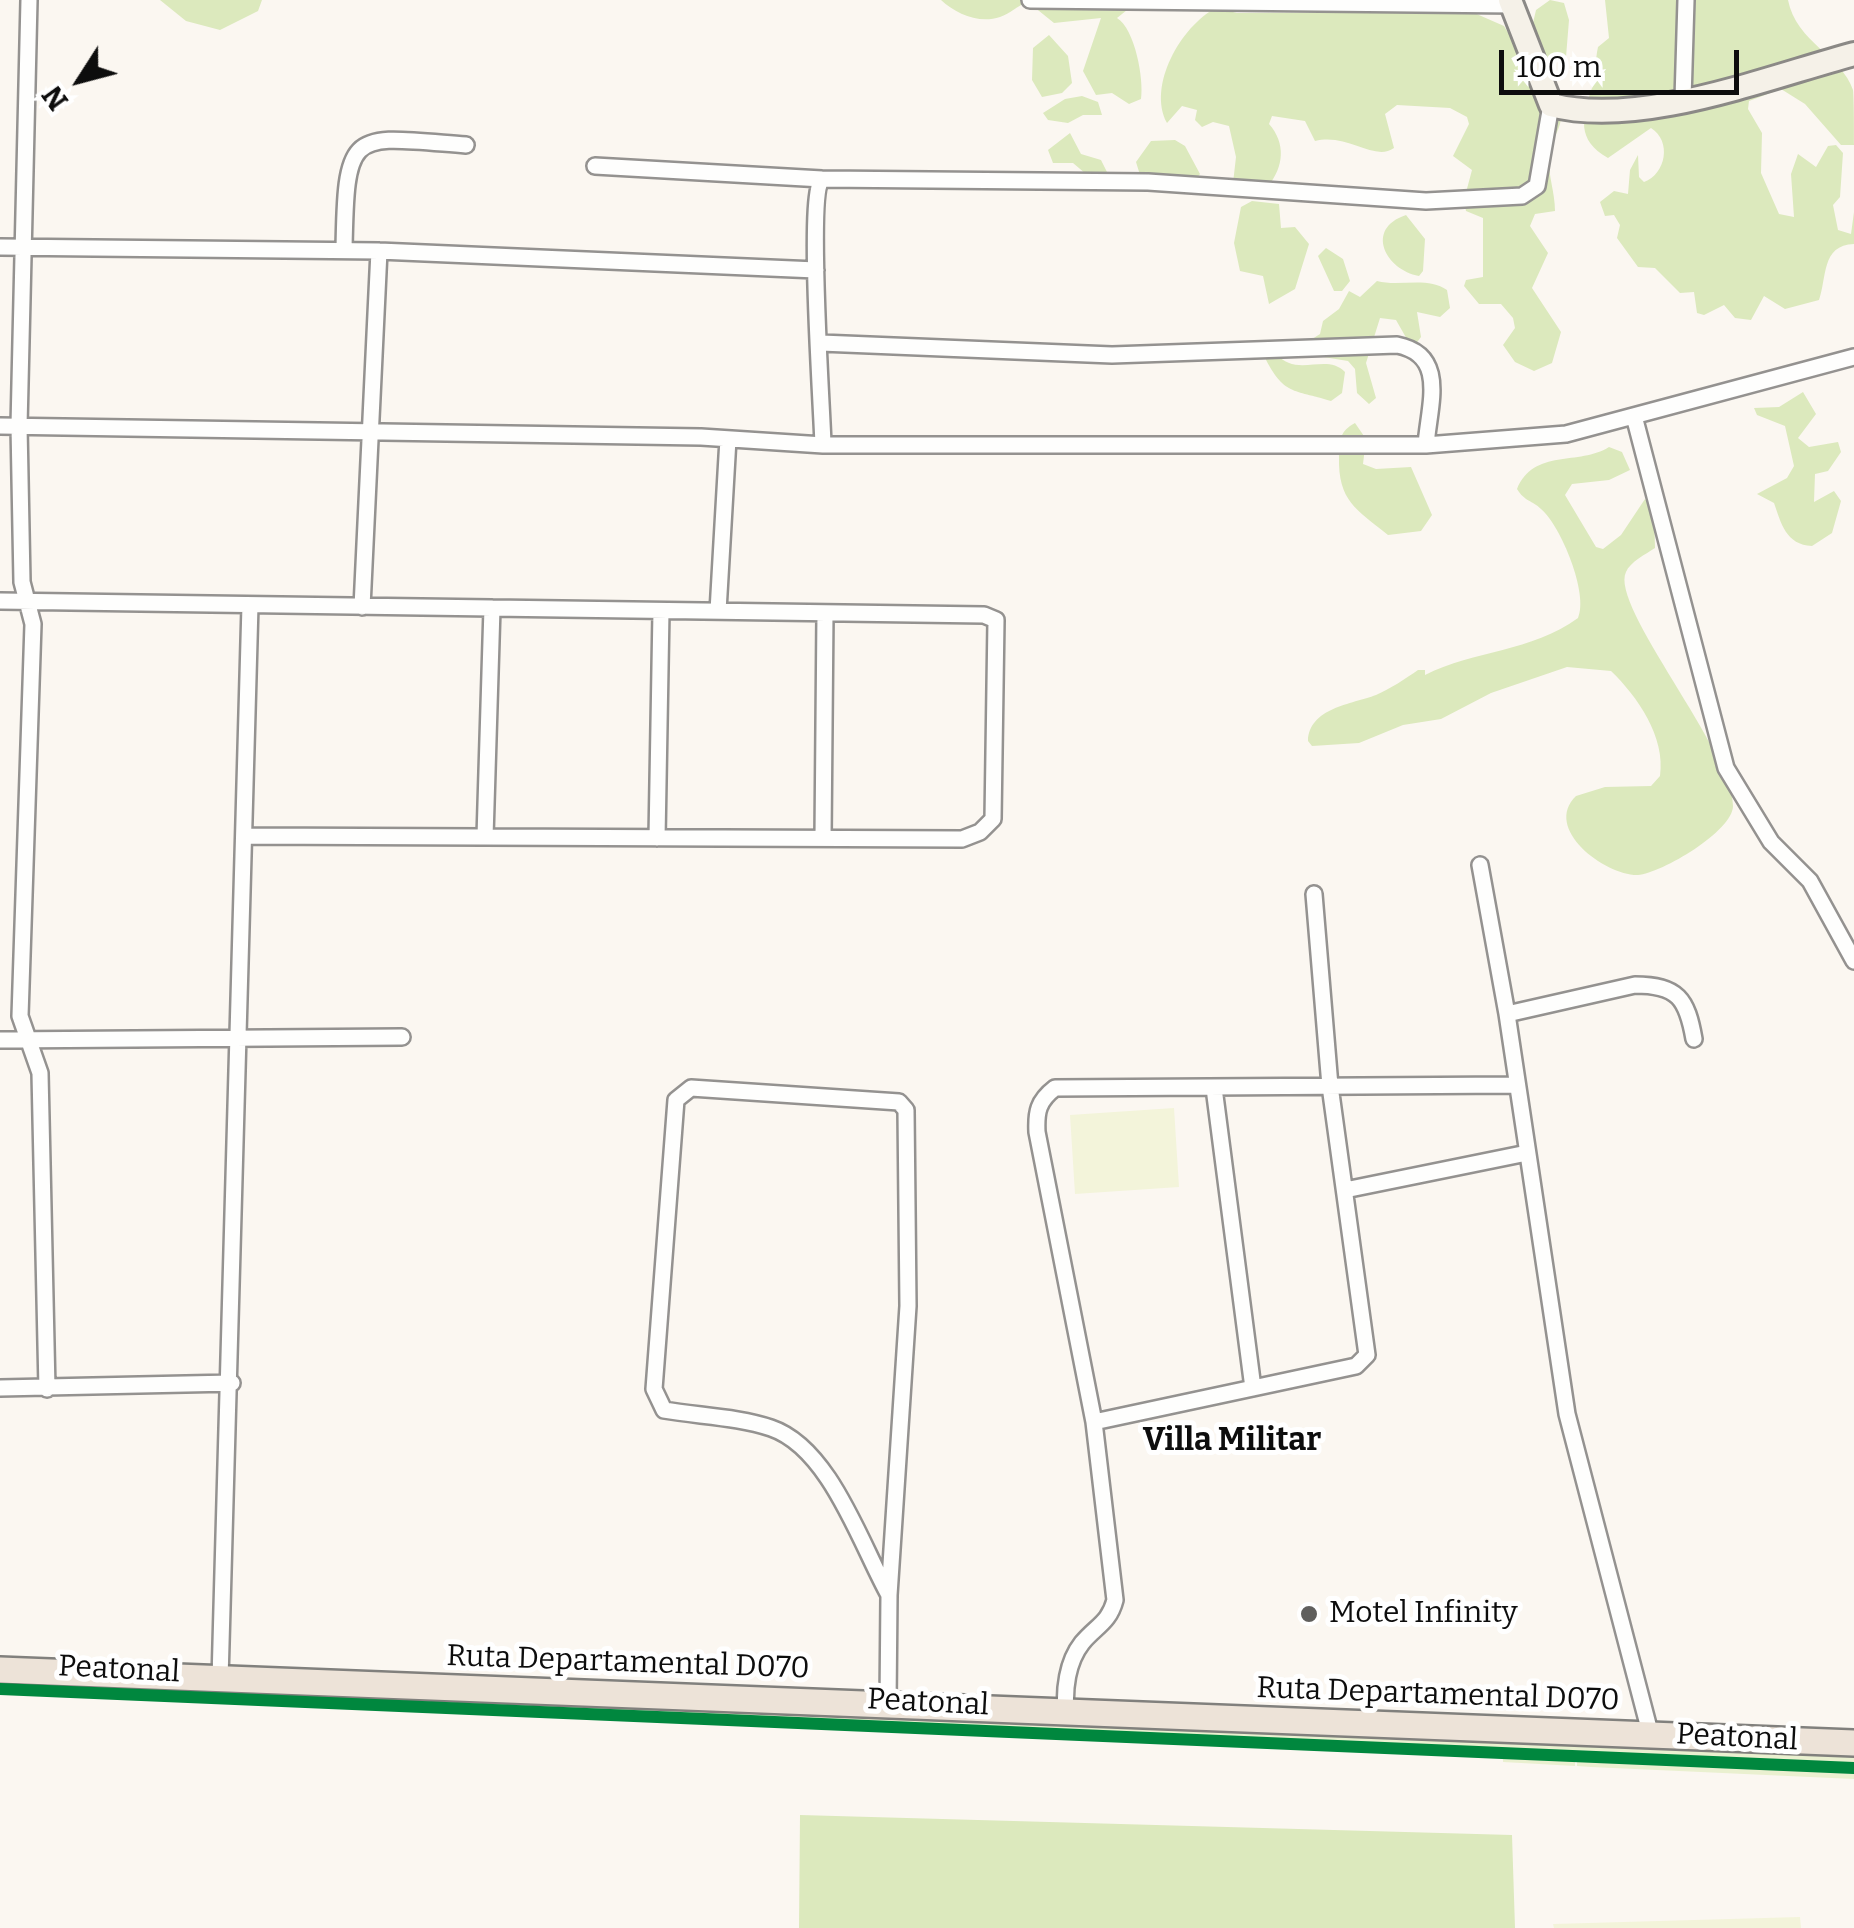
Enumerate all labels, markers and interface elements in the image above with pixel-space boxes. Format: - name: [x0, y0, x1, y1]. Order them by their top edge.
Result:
- north arrow: [30, 30, 130, 130]
- scale bar: [1504, 30, 1744, 92]
- text: 100 m: [1516, 49, 1601, 85]
- text: N: [36, 79, 75, 116]
- district label: Villa Militar: [1143, 1422, 1321, 1460]
- place label: Motel Infinity: [1329, 1596, 1518, 1632]
- marker: Motel Infinity: [1298, 1603, 1320, 1625]
- street label: Ruta Departamental D070: [446, 1639, 810, 1687]
- street label: Peatonal: [57, 1649, 181, 1691]
- street label: Ruta Departamental D070: [1256, 1671, 1620, 1719]
- street label: Peatonal: [866, 1682, 990, 1724]
- street label: Peatonal: [1675, 1717, 1799, 1759]

